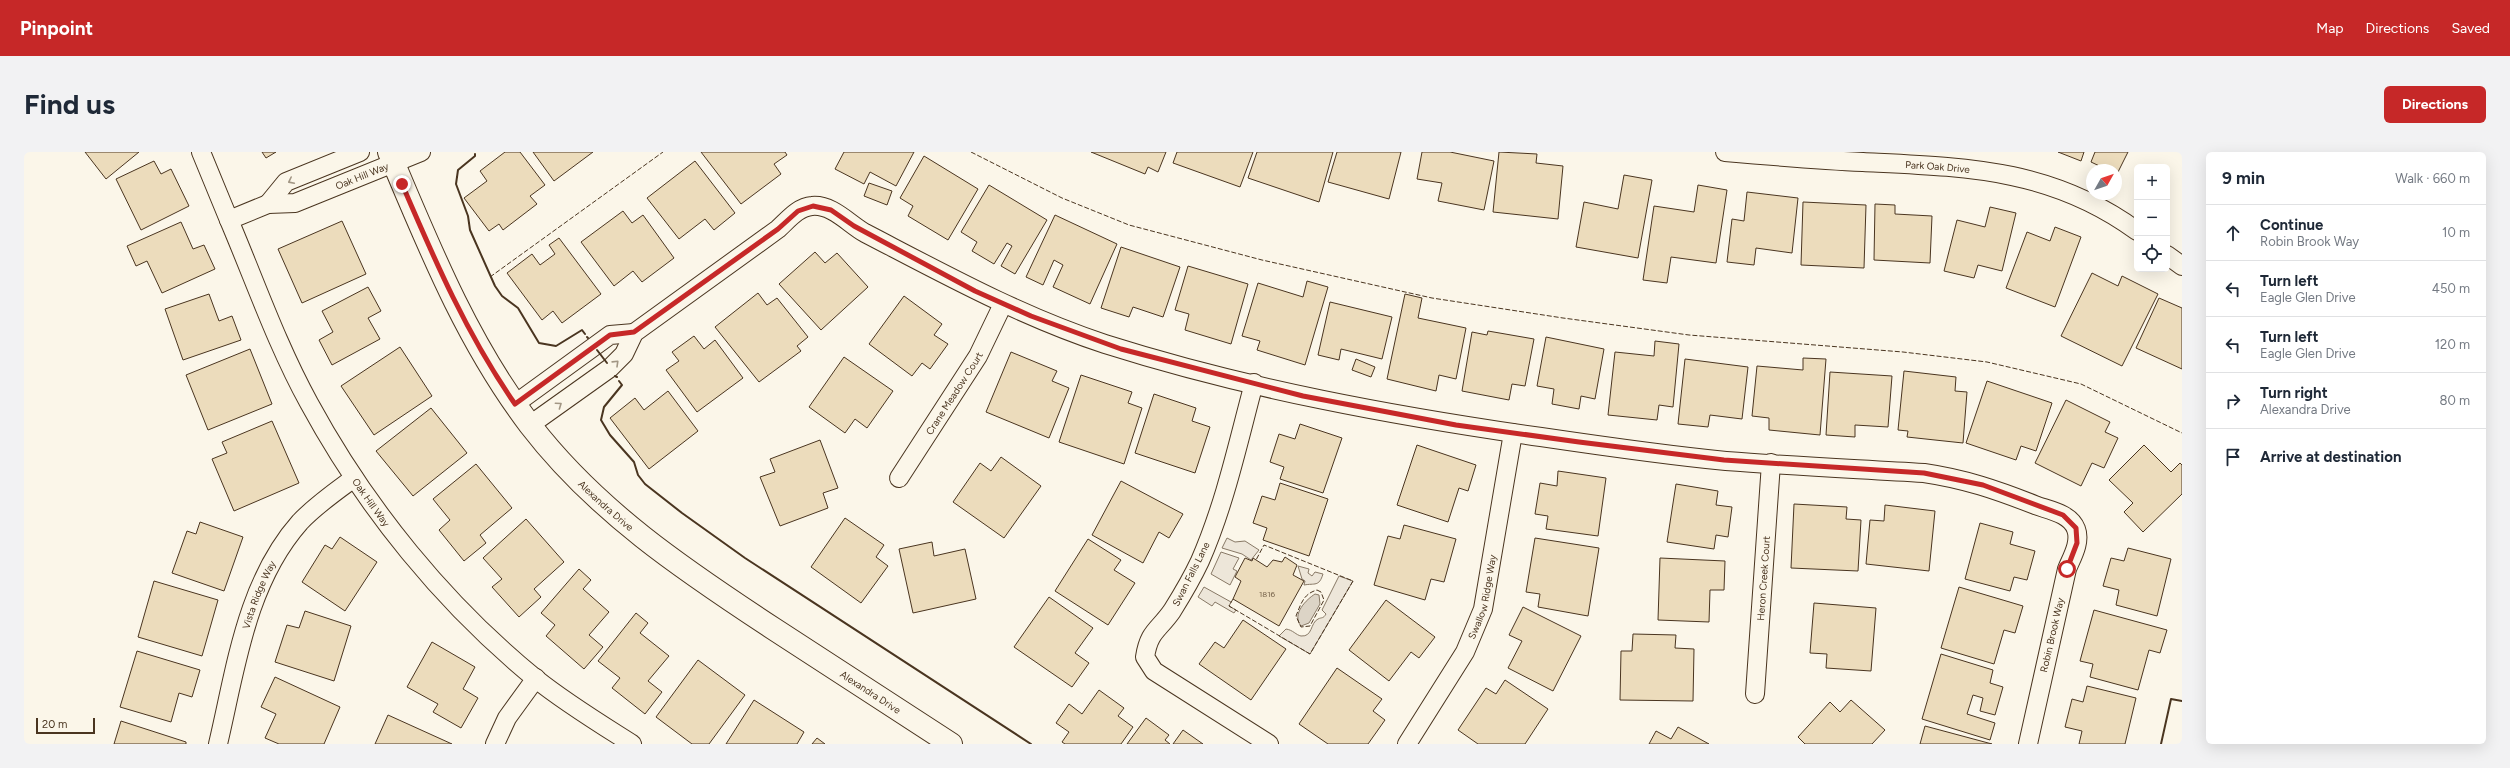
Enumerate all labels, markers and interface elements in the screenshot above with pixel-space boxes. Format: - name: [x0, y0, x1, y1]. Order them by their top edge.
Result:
- text: Pinpoint: [20, 17, 93, 40]
- text: Map: [2316, 20, 2344, 37]
- text: Directions: [2366, 20, 2429, 37]
- text: Saved: [2451, 20, 2490, 37]
- button: Directions: [2384, 86, 2486, 123]
- text: Find us: [24, 87, 115, 121]
- street label: Park Oak Drive: [1905, 158, 1971, 176]
- street label: Oak Hill Way: [333, 159, 391, 193]
- north arrow: [2086, 164, 2122, 200]
- map controls: [2134, 164, 2170, 272]
- button: +: [2134, 164, 2170, 200]
- text: 9 min: [2222, 168, 2265, 188]
- text: Walk · 660 m: [2395, 171, 2470, 186]
- route end: [393, 175, 411, 193]
- one-way arrow: [287, 176, 295, 183]
- button: −: [2134, 200, 2170, 236]
- text: Continue: [2260, 216, 2323, 234]
- icon: ahead: [2222, 222, 2244, 244]
- text: 10 m: [2442, 225, 2470, 240]
- text: Robin Brook Way: [2260, 234, 2359, 249]
- button: locate: [2134, 236, 2170, 272]
- text: Turn left: [2260, 272, 2318, 290]
- icon: left: [2222, 278, 2244, 300]
- text: 450 m: [2432, 281, 2470, 296]
- text: Eagle Glen Drive: [2260, 290, 2356, 305]
- text: Turn left: [2260, 328, 2318, 346]
- icon: left: [2222, 334, 2244, 356]
- text: 120 m: [2435, 337, 2470, 352]
- text: Eagle Glen Drive: [2260, 346, 2356, 361]
- street label: Crane Meadow Court: [922, 350, 986, 437]
- one-way arrow: [611, 360, 619, 367]
- text: Turn right: [2260, 384, 2328, 402]
- icon: right: [2222, 390, 2244, 412]
- text: 80 m: [2439, 393, 2470, 408]
- text: Alexandra Drive: [2260, 402, 2351, 417]
- one-way arrow: [554, 403, 561, 410]
- icon: arrive: [2222, 446, 2244, 468]
- text: Arrive at destination: [2260, 448, 2401, 466]
- street label: Oak Hill Way: [350, 475, 393, 529]
- street label: Alexandra Drive: [576, 477, 637, 534]
- street label: Heron Creek Court: [1754, 535, 1772, 621]
- street label: Swan Falls Lane: [1169, 539, 1213, 608]
- street label: Swallow Ridge Way: [1465, 553, 1499, 641]
- street label: Vista Ridge Way: [239, 557, 279, 631]
- route start: [2058, 560, 2076, 578]
- house number: 1816: [1259, 589, 1275, 599]
- street label: Robin Brook Way: [2037, 596, 2067, 674]
- street label: Alexandra Drive: [838, 667, 904, 717]
- scale bar: [36, 716, 95, 735]
- text: 20 m: [42, 718, 67, 731]

